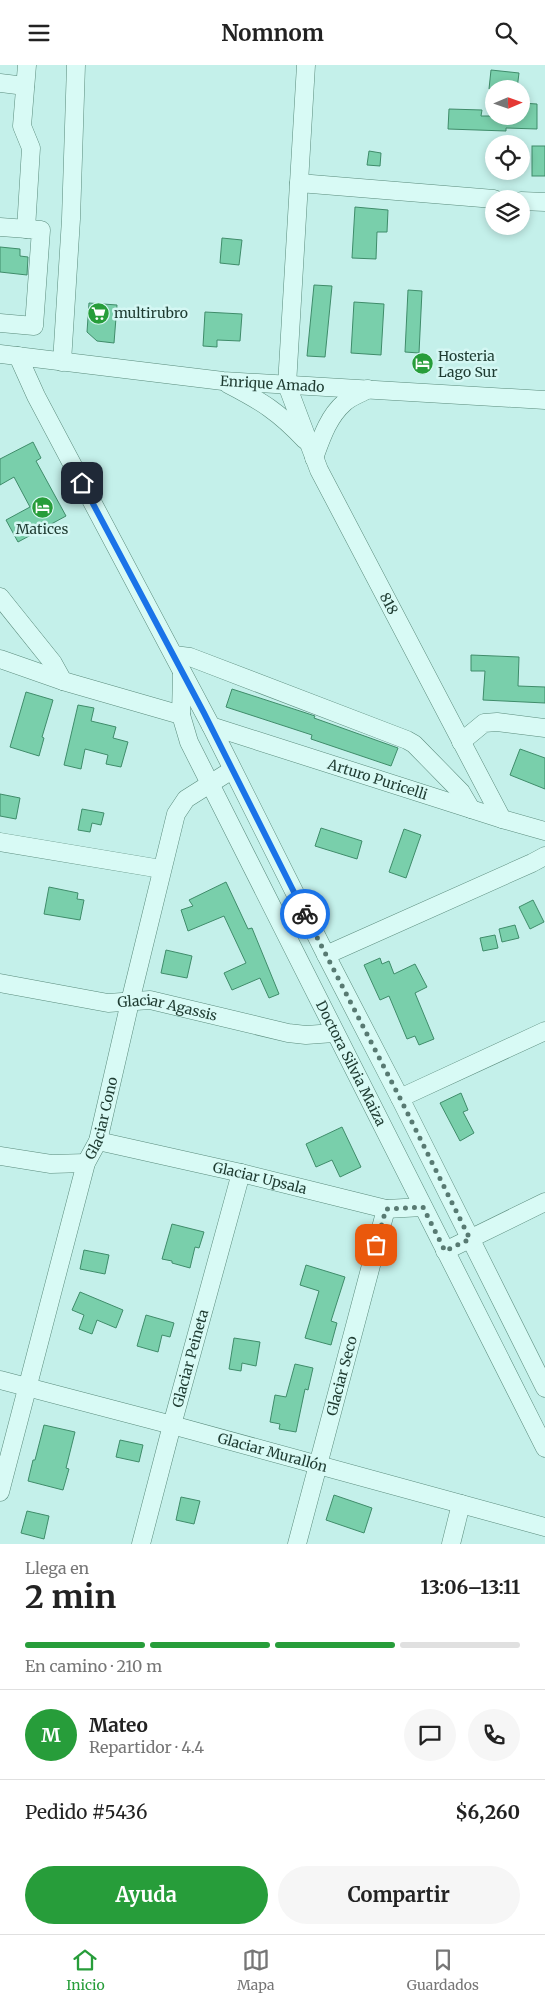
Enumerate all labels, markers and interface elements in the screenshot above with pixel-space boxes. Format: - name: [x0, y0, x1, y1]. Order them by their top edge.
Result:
- icon: menu: [25, 19, 53, 47]
- text: Nomnom: [221, 19, 324, 47]
- icon: search: [492, 19, 520, 47]
- north arrow: [485, 80, 530, 125]
- map controls: [485, 80, 530, 235]
- button: locate: [485, 135, 530, 180]
- button: layers: [485, 190, 530, 235]
- supermarket icon: multirubro: [86, 301, 110, 325]
- place label: multirubro: [114, 304, 188, 322]
- place label: Hosteria Lago Sur: [438, 347, 498, 381]
- hotel icon: Hosteria Lago Sur: [410, 352, 434, 376]
- street label: Enrique Amado: [220, 372, 325, 396]
- pin: [61, 462, 103, 504]
- icon: home: [68, 469, 96, 497]
- hotel icon: Matices: [30, 495, 54, 519]
- place label: Matices: [16, 520, 68, 538]
- street label: 818: [376, 589, 402, 617]
- street label: Arturo Puricelli: [325, 755, 430, 804]
- courier: [280, 889, 330, 939]
- icon: bike: [291, 900, 319, 928]
- street label: Glaciar Agassis: [117, 991, 219, 1025]
- street label: Doctora Silvia Maiza: [312, 997, 390, 1130]
- street label: Glaciar Cono: [81, 1075, 121, 1163]
- street label: Glaciar Upsala: [211, 1158, 309, 1198]
- pin: [355, 1224, 397, 1266]
- icon: bag: [362, 1231, 390, 1259]
- street label: Glaciar Peineta: [168, 1307, 212, 1410]
- street label: Glaciar Seco: [322, 1334, 361, 1418]
- street label: Glaciar Murallón: [216, 1429, 329, 1476]
- text: Llega en: [25, 1558, 89, 1578]
- text: 13:06–13:11: [421, 1575, 520, 1599]
- text: 2 min: [25, 1577, 116, 1617]
- text: En camino · 210 m: [25, 1656, 162, 1676]
- button: chat: [404, 1709, 456, 1761]
- button: phone: [468, 1709, 520, 1761]
- text: Mateo: [89, 1713, 148, 1737]
- text: M: [41, 1723, 61, 1747]
- text: Repartidor · 4.4: [89, 1737, 204, 1757]
- text: Pedido #5436: [25, 1800, 148, 1824]
- text: $6,260: [455, 1800, 520, 1824]
- button: Ayuda: [25, 1866, 268, 1924]
- button: Compartir: [278, 1866, 520, 1924]
- tab: Inicio: [66, 1946, 105, 1994]
- tab: Mapa: [237, 1946, 274, 1994]
- tab: Guardados: [407, 1946, 479, 1994]

